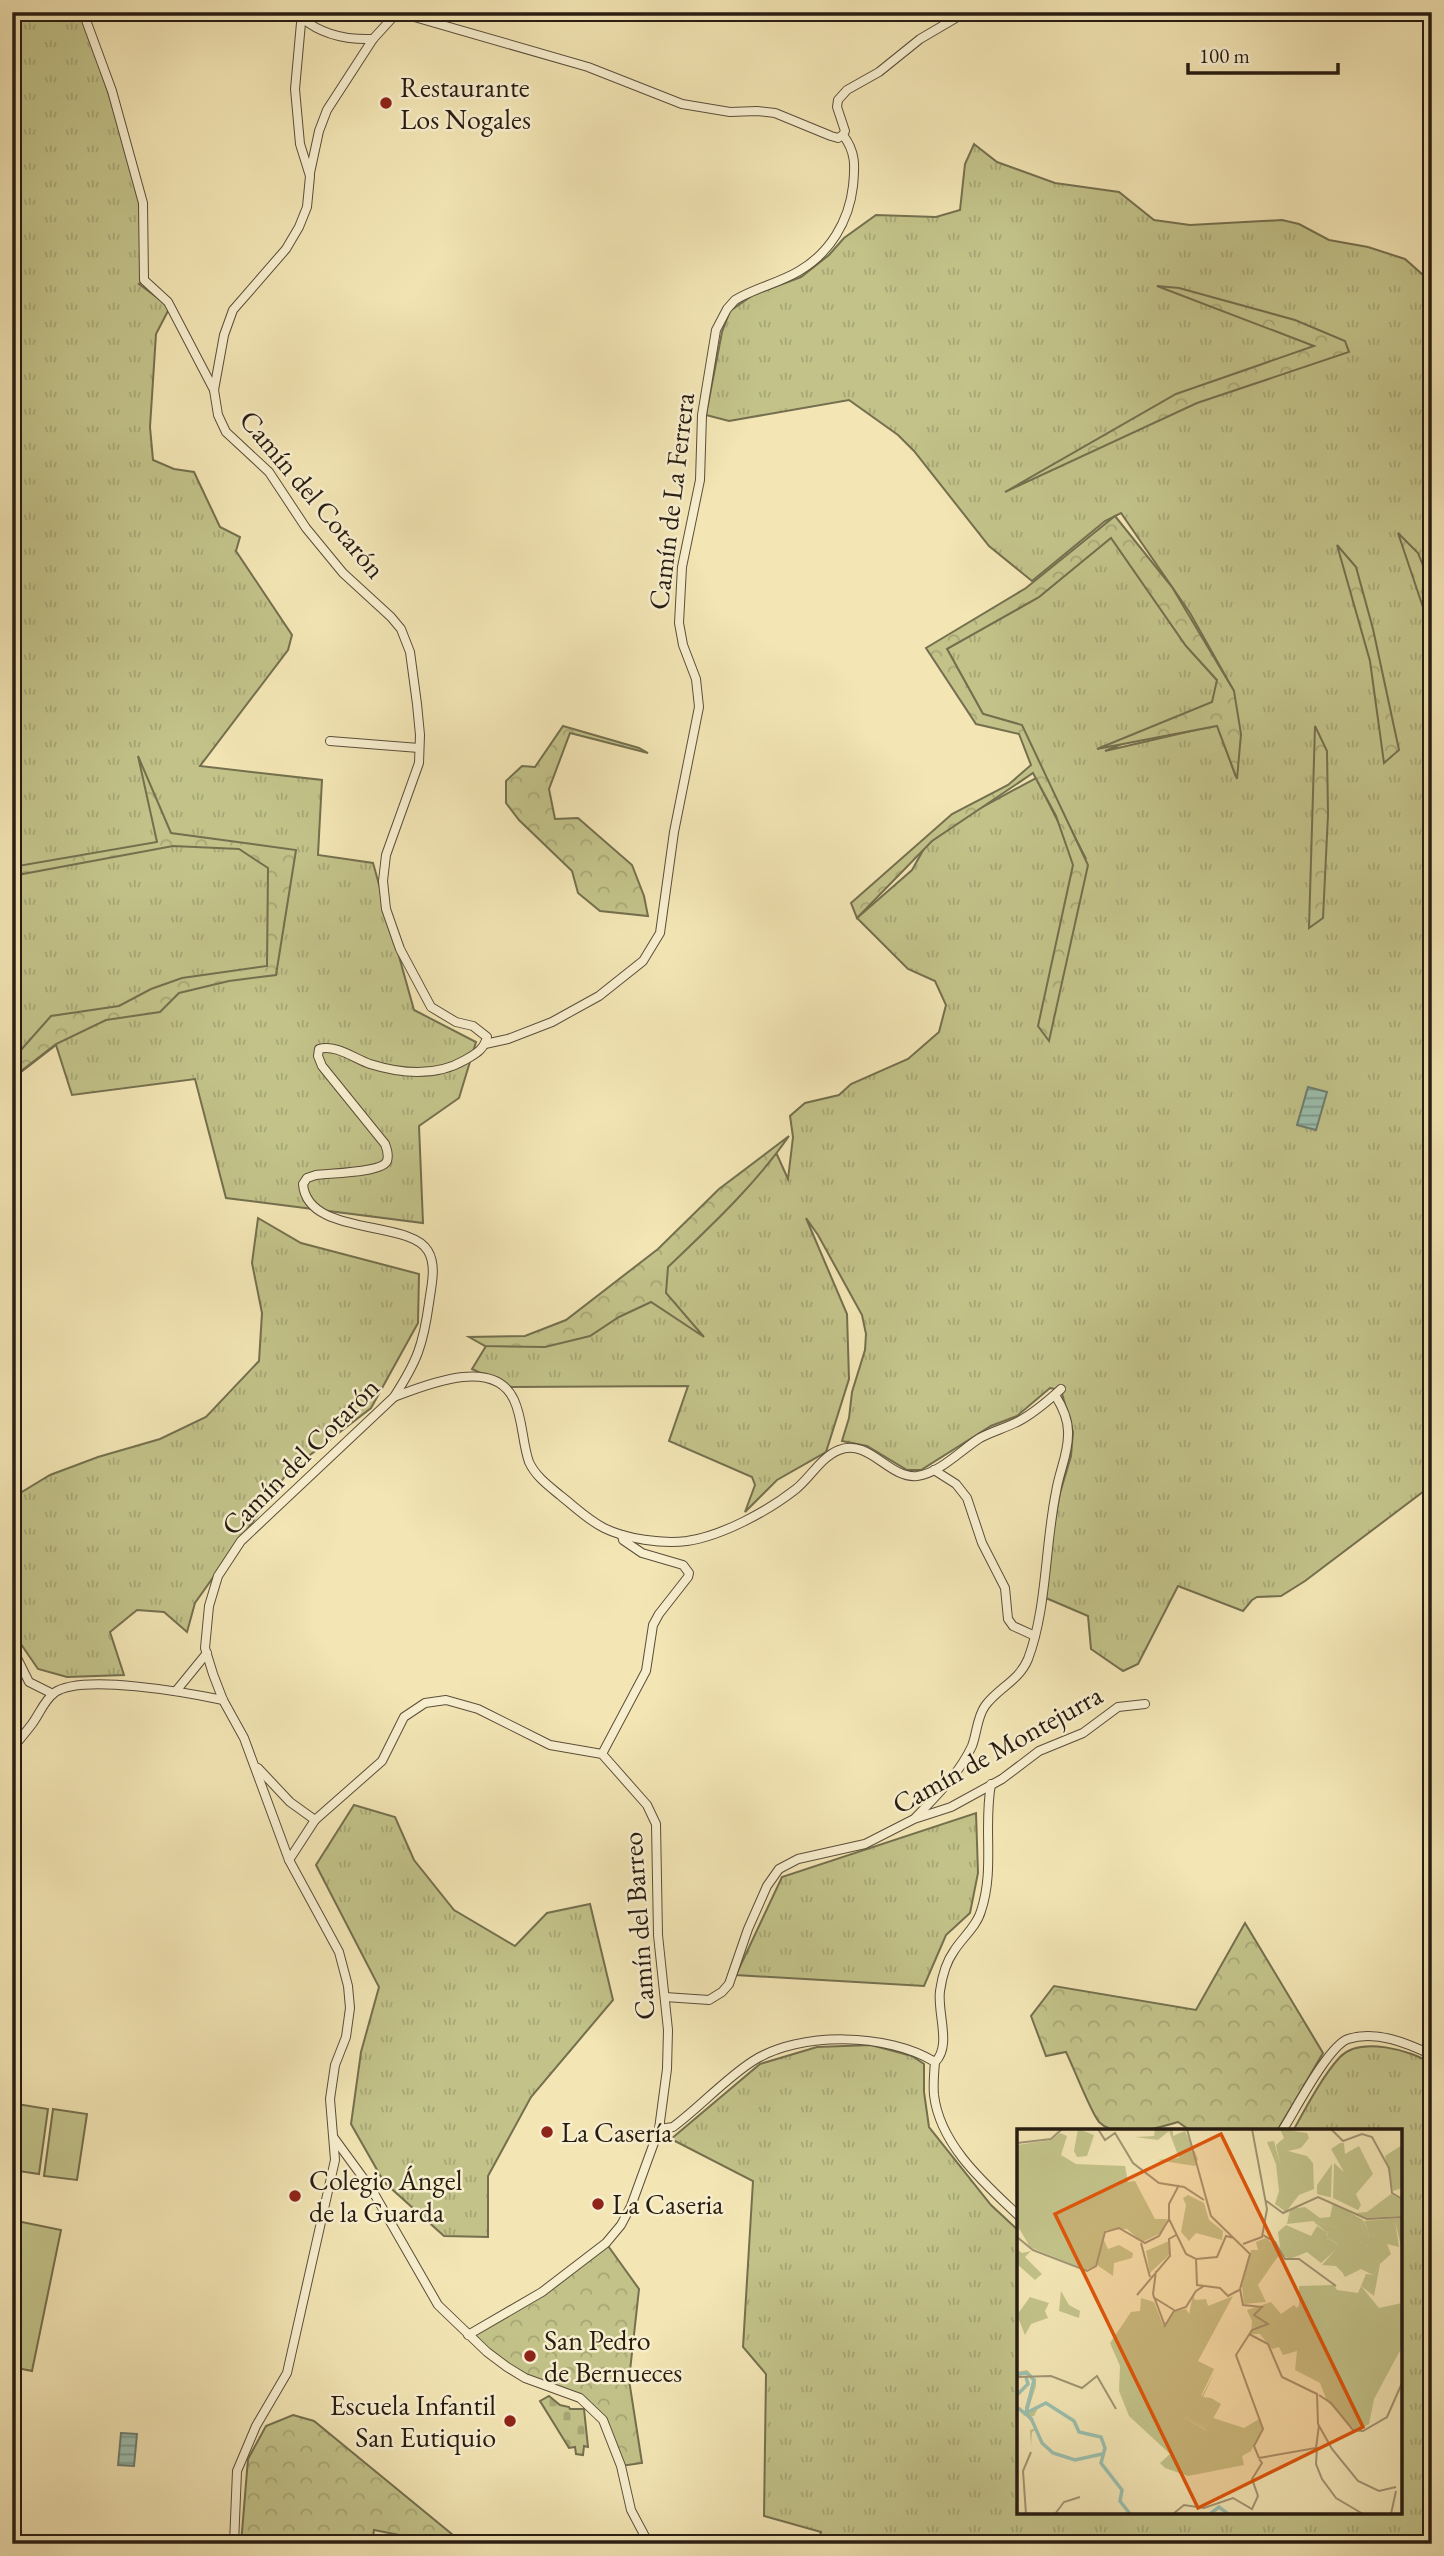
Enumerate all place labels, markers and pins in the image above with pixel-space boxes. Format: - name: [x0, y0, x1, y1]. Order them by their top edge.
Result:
- place label: Restaurante Los Nogales: [400, 69, 531, 137]
- marker: Restaurante Los Nogales: [378, 95, 394, 111]
- place label: La Casería: [561, 2114, 673, 2150]
- marker: La Casería: [539, 2124, 555, 2140]
- place label: Colegio Ángel de la Guarda: [309, 2162, 463, 2230]
- place label: La Caseria: [612, 2186, 724, 2222]
- marker: Colegio Ángel de la Guarda: [287, 2188, 303, 2204]
- marker: La Caseria: [590, 2196, 606, 2212]
- place label: San Pedro de Bernueces: [544, 2322, 682, 2390]
- marker: San Pedro de Bernueces: [522, 2348, 538, 2364]
- place label: Escuela Infantil San Eutiquio: [330, 2387, 496, 2455]
- marker: Escuela Infantil San Eutiquio: [502, 2413, 518, 2429]

